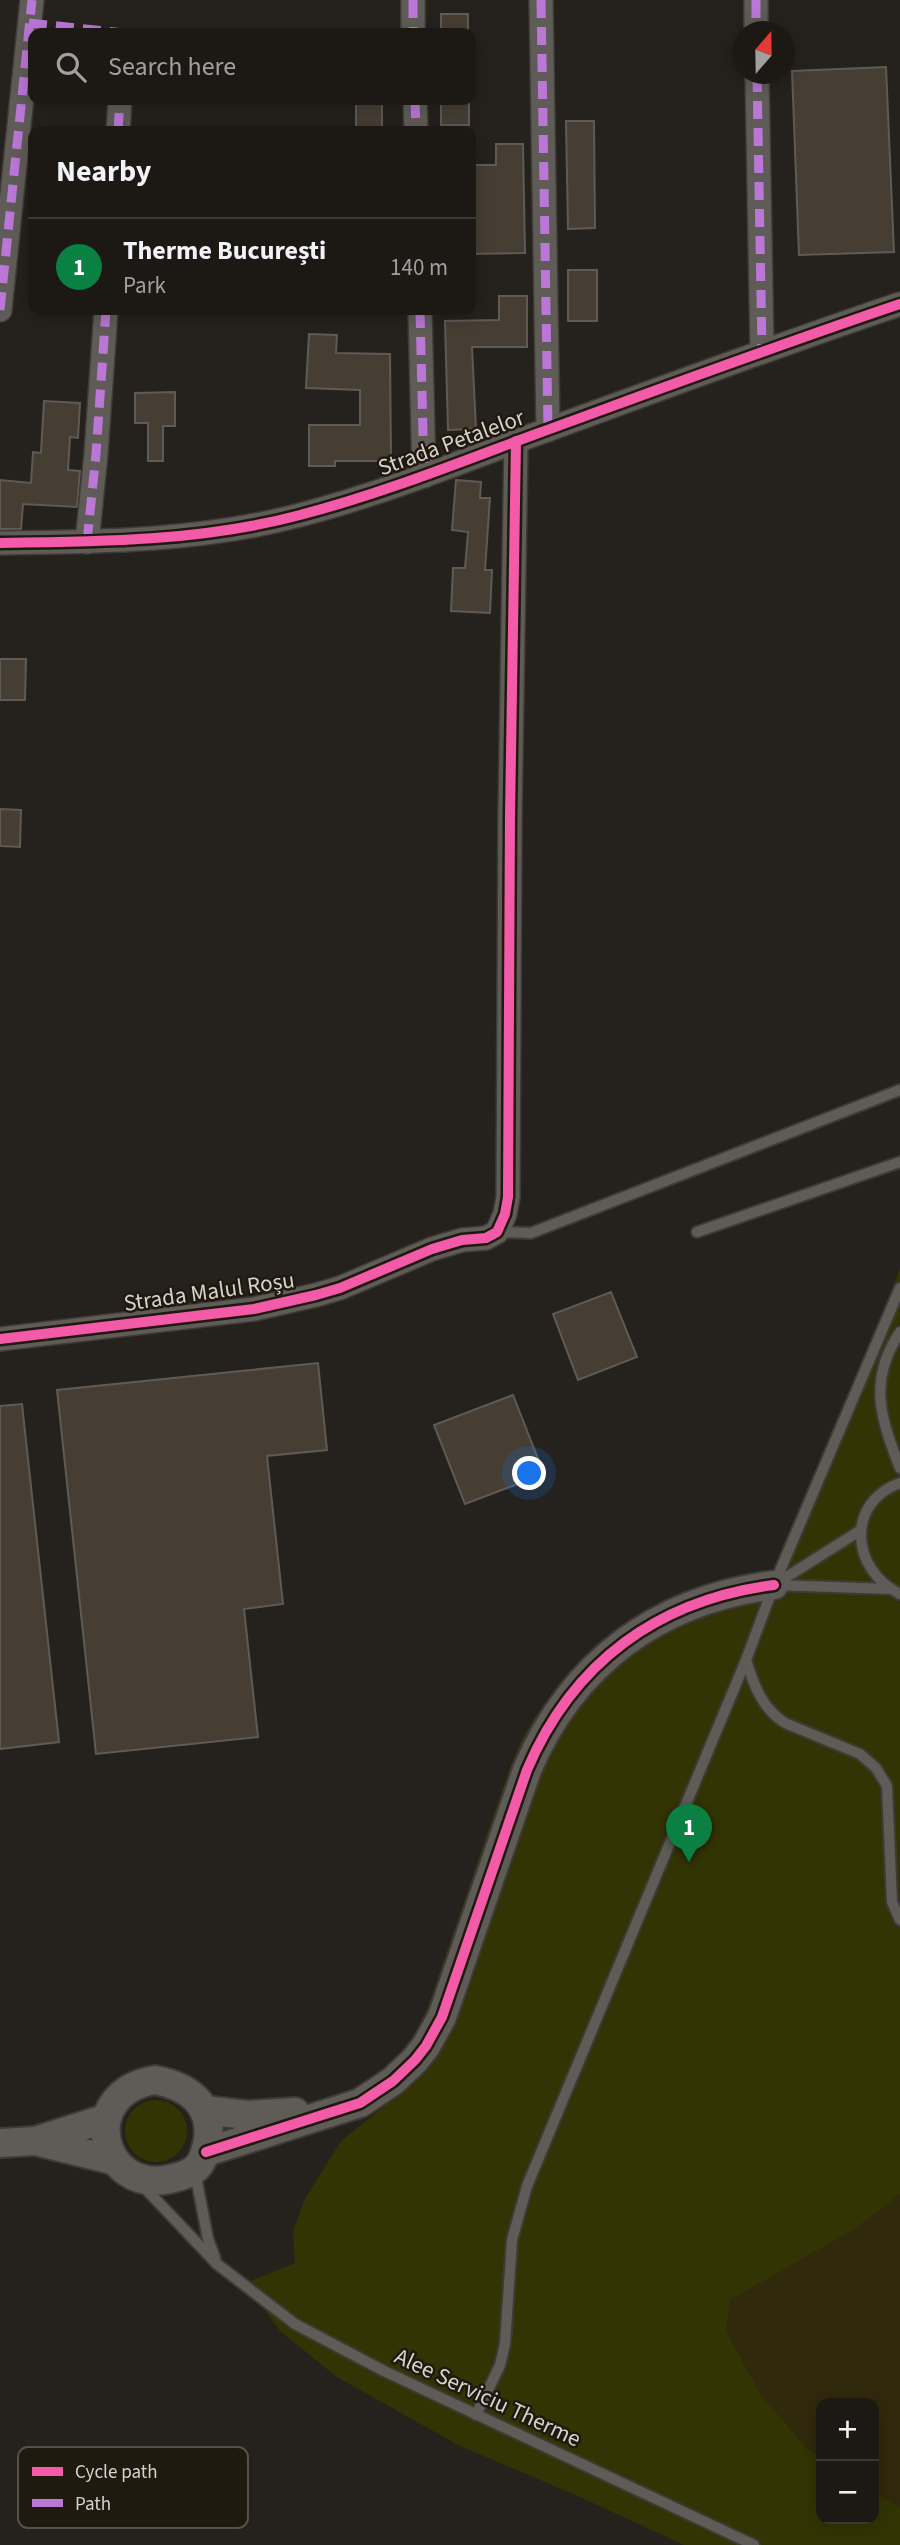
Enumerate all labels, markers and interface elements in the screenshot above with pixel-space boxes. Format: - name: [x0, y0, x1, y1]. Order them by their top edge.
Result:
- north arrow: [732, 21, 795, 84]
- search box: [28, 28, 476, 105]
- icon: search: [52, 48, 90, 86]
- text: Search here: [108, 48, 236, 85]
- text: Nearby: [56, 150, 151, 193]
- text: Therme București: [123, 232, 326, 269]
- text: 1: [73, 251, 85, 284]
- text: 140 m: [390, 251, 448, 284]
- text: Park: [123, 269, 166, 302]
- street label: Strada Petalelor: [373, 400, 530, 484]
- street label: Strada Malul Roșu: [122, 1263, 297, 1320]
- your location: [512, 1456, 546, 1490]
- pin: 1: [666, 1804, 712, 1862]
- street label: Alee Serviciu Therme: [389, 2340, 586, 2455]
- map controls: [816, 2398, 879, 2524]
- button: +: [816, 2398, 879, 2461]
- legend: [18, 2447, 248, 2528]
- text: Cycle path: [75, 2459, 157, 2486]
- button: −: [816, 2461, 879, 2524]
- text: Path: [75, 2491, 111, 2518]

